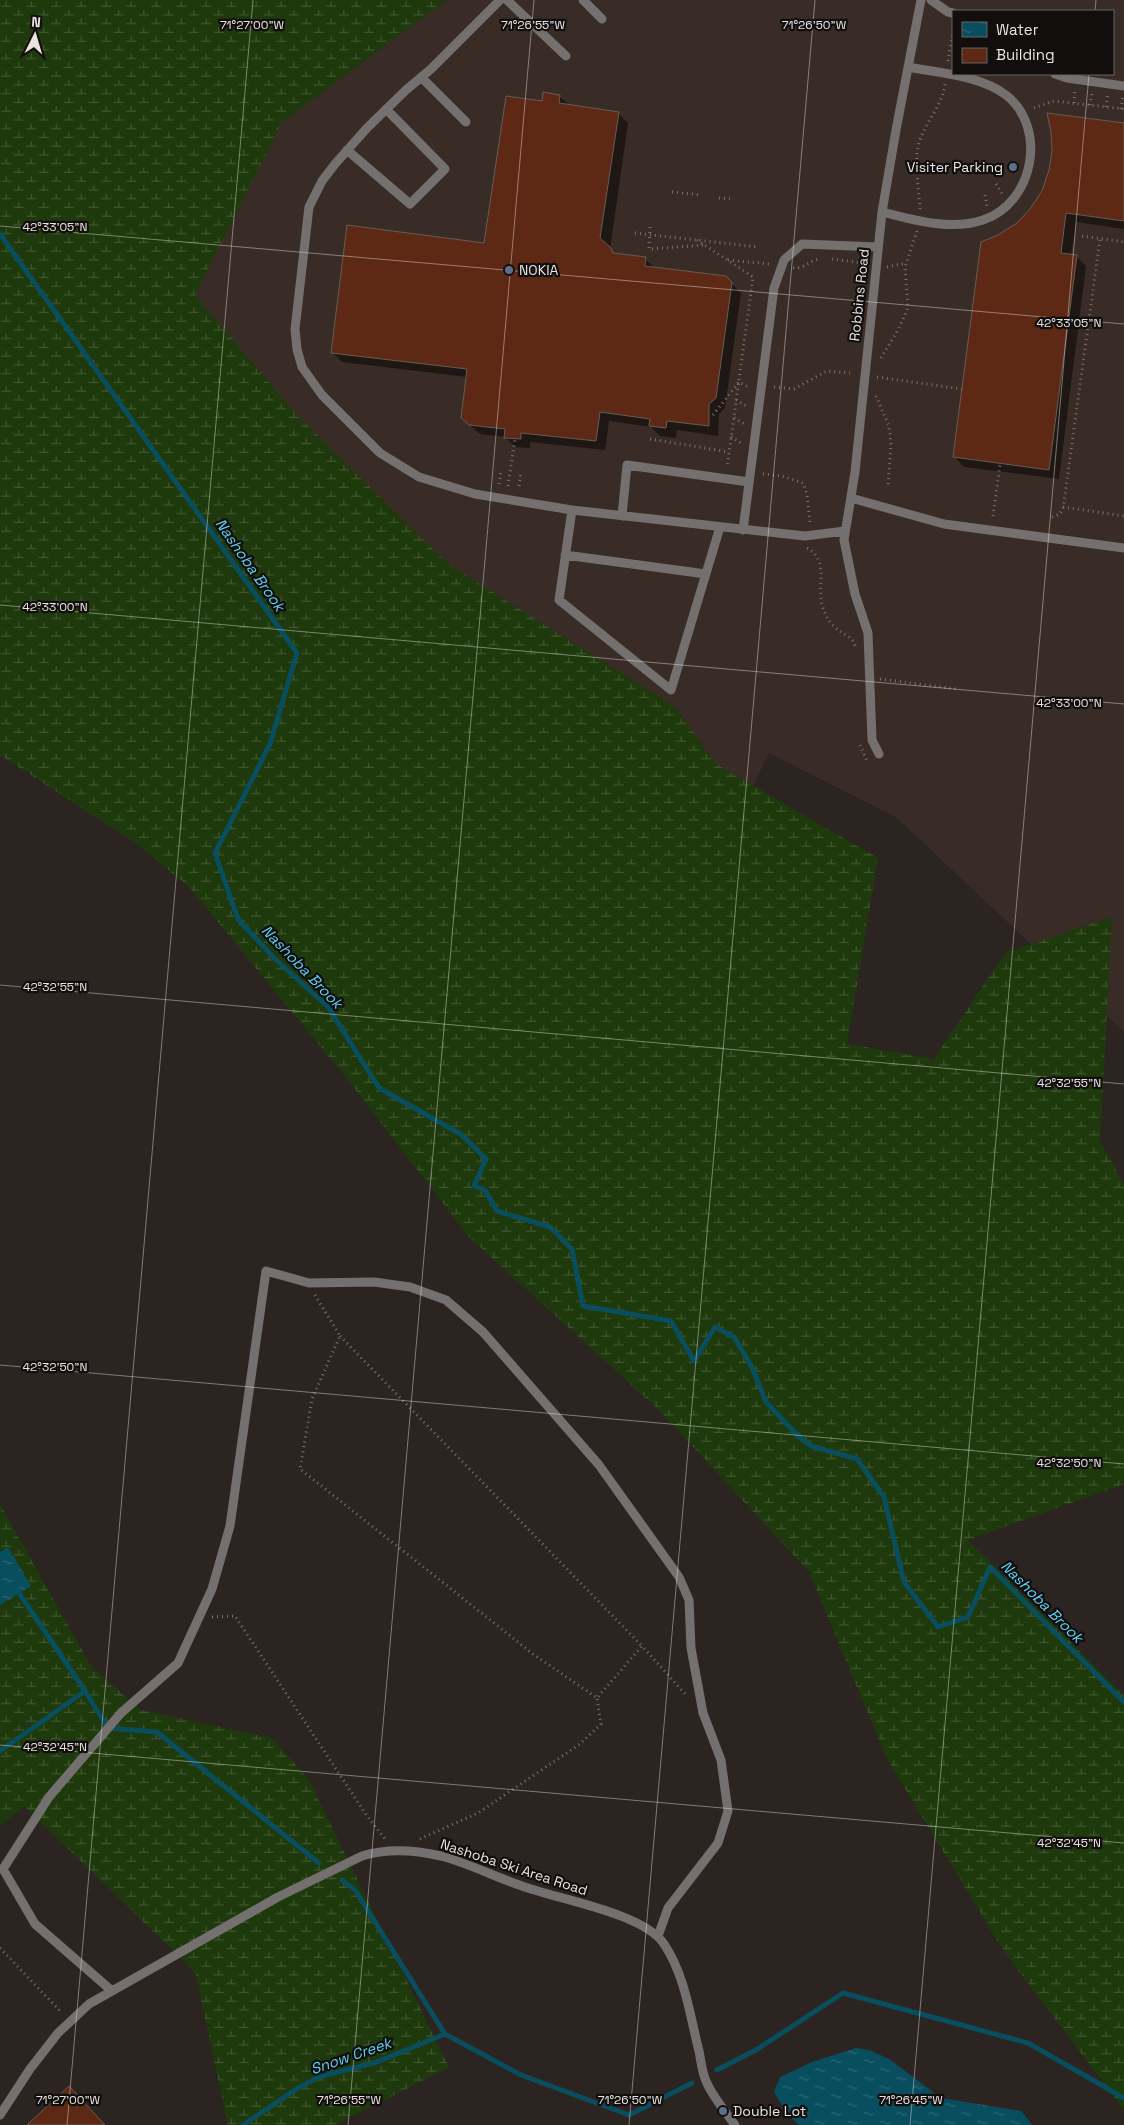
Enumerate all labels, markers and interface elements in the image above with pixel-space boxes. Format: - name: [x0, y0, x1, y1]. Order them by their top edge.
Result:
- north arrow: [10, 10, 60, 60]
- legend: [952, 10, 1114, 75]
- text: N: [31, 13, 42, 31]
- text: 71°27'00"W: [220, 17, 285, 33]
- text: 71°26'55"W: [501, 17, 565, 33]
- text: 71°26'50"W: [782, 17, 847, 33]
- text: Water: [996, 20, 1039, 39]
- text: Building: [996, 45, 1055, 64]
- place label: Visiter Parking: [907, 158, 1003, 176]
- marker: Visiter Parking: [1007, 161, 1019, 173]
- text: 42°33'05"N: [23, 219, 87, 235]
- street label: Robbins Road: [845, 248, 873, 342]
- place label: NOKIA: [519, 261, 559, 279]
- marker: NOKIA: [503, 264, 515, 276]
- text: 42°33'05"N: [1037, 315, 1101, 331]
- water label: Nashoba Brook: [211, 515, 291, 616]
- text: 42°33'00"N: [22, 599, 88, 615]
- text: 42°33'00"N: [1036, 695, 1102, 711]
- water label: Nashoba Brook: [258, 921, 348, 1014]
- text: 42°32'55"N: [23, 979, 87, 995]
- text: 42°32'55"N: [1037, 1075, 1101, 1091]
- text: 42°32'50"N: [23, 1359, 87, 1375]
- text: 42°32'50"N: [1037, 1455, 1101, 1471]
- water label: Nashoba Brook: [997, 1556, 1089, 1648]
- text: 42°32'45"N: [23, 1739, 87, 1755]
- street label: Nashoba Ski Area Road: [438, 1835, 590, 1899]
- text: 42°32'45"N: [1037, 1835, 1101, 1851]
- water label: Snow Creek: [308, 2032, 396, 2078]
- text: 71°27'00"W: [36, 2092, 101, 2108]
- text: 71°26'55"W: [317, 2092, 381, 2108]
- text: 71°26'50"W: [598, 2092, 663, 2108]
- text: 71°26'45"W: [879, 2092, 943, 2108]
- place label: Double Lot: [733, 2102, 806, 2120]
- marker: Double Lot: [717, 2105, 729, 2117]

